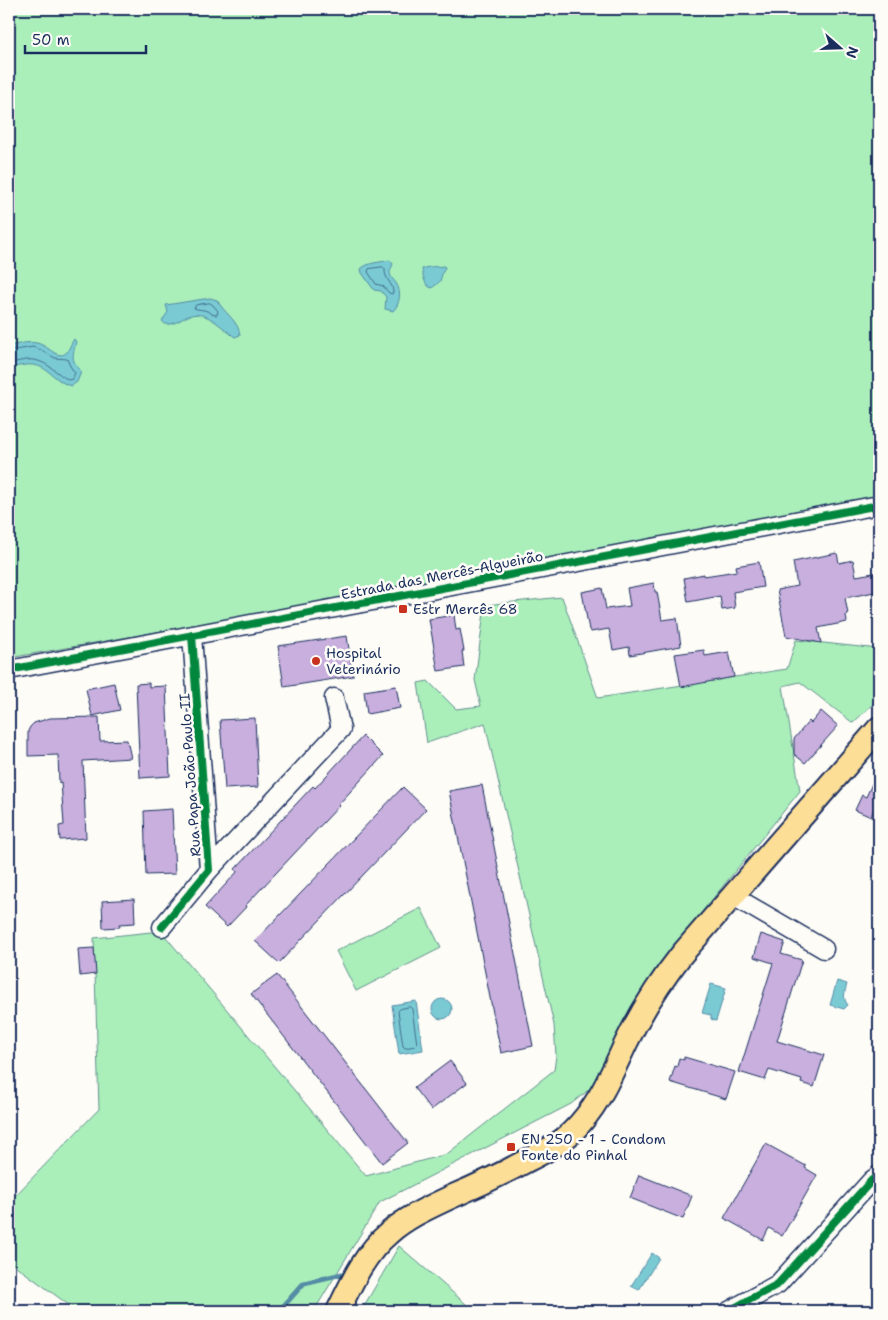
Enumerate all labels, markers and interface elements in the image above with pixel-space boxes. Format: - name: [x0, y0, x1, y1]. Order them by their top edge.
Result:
- scale bar: [25, 22, 146, 54]
- north arrow: [816, 22, 866, 72]
- text: 50 m: [32, 30, 70, 50]
- text: N: [842, 44, 863, 61]
- street label: Estrada das Mercês-Algueirão: [339, 547, 545, 603]
- place label: Estr Mercês 68: [413, 600, 518, 618]
- marker: Estr Mercês 68: [397, 603, 409, 615]
- place label: Hospital Veterinário: [326, 644, 401, 678]
- marker: Hospital Veterinário: [310, 655, 322, 667]
- street label: Rua Papa João Paulo II: [175, 692, 205, 857]
- place label: EN 250 - 1 - Condom Fonte do Pinhal: [521, 1130, 666, 1164]
- marker: EN 250 - 1 - Condom Fonte do Pinhal: [505, 1141, 517, 1153]

